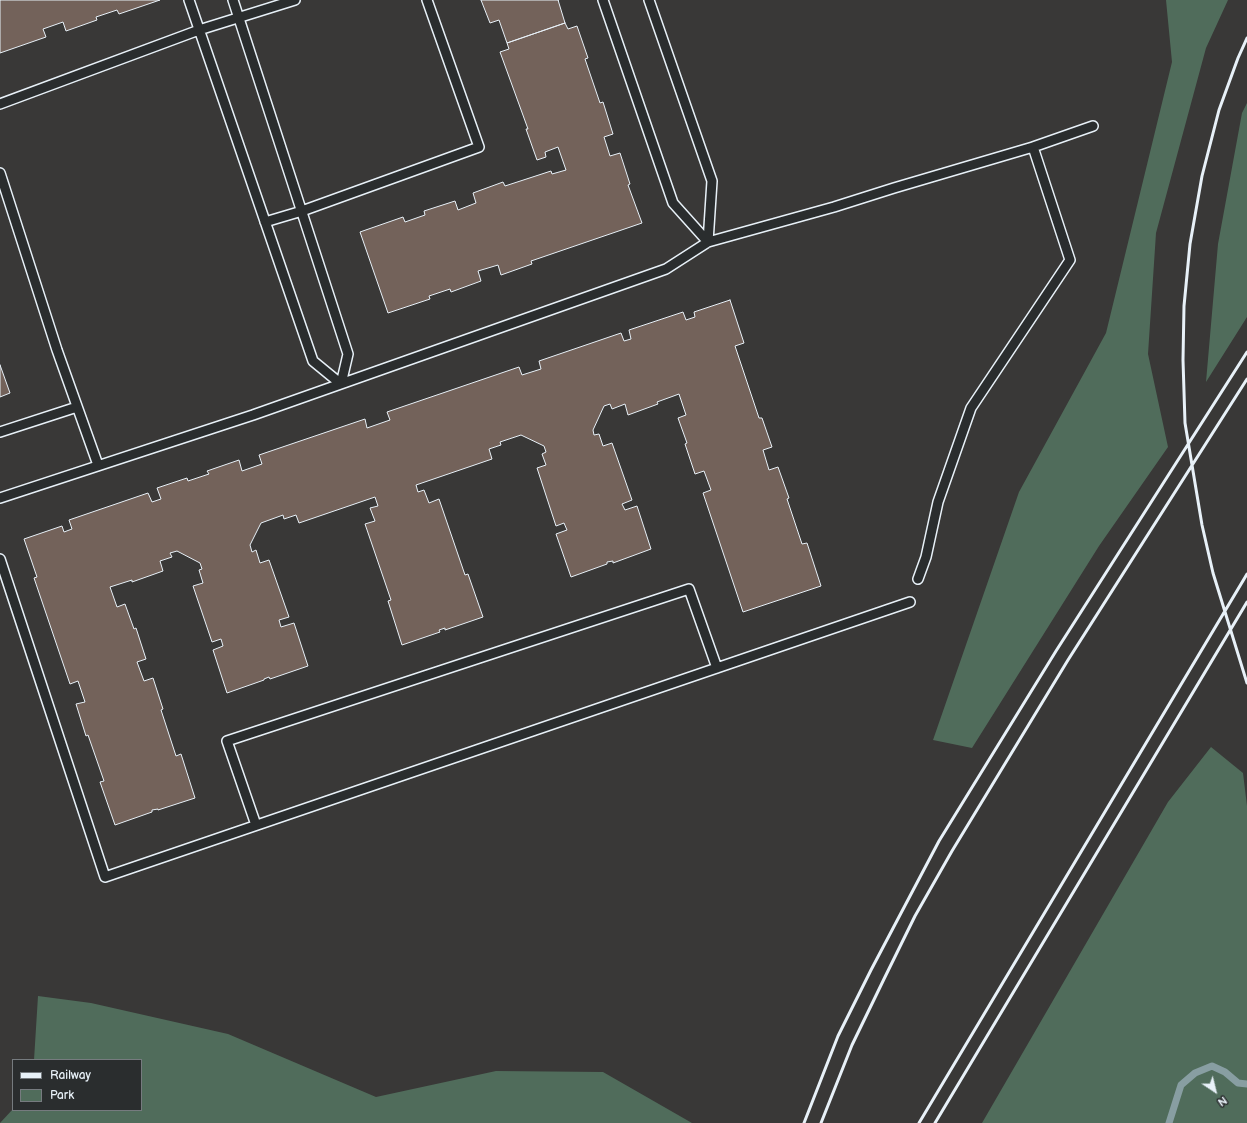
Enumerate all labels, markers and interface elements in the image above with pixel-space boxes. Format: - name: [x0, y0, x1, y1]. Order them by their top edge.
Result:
- legend: [12, 1059, 142, 1111]
- text: Railway: [50, 1068, 91, 1083]
- north arrow: [1195, 1071, 1235, 1111]
- text: Park: [50, 1088, 74, 1103]
- text: N: [1215, 1094, 1229, 1109]

